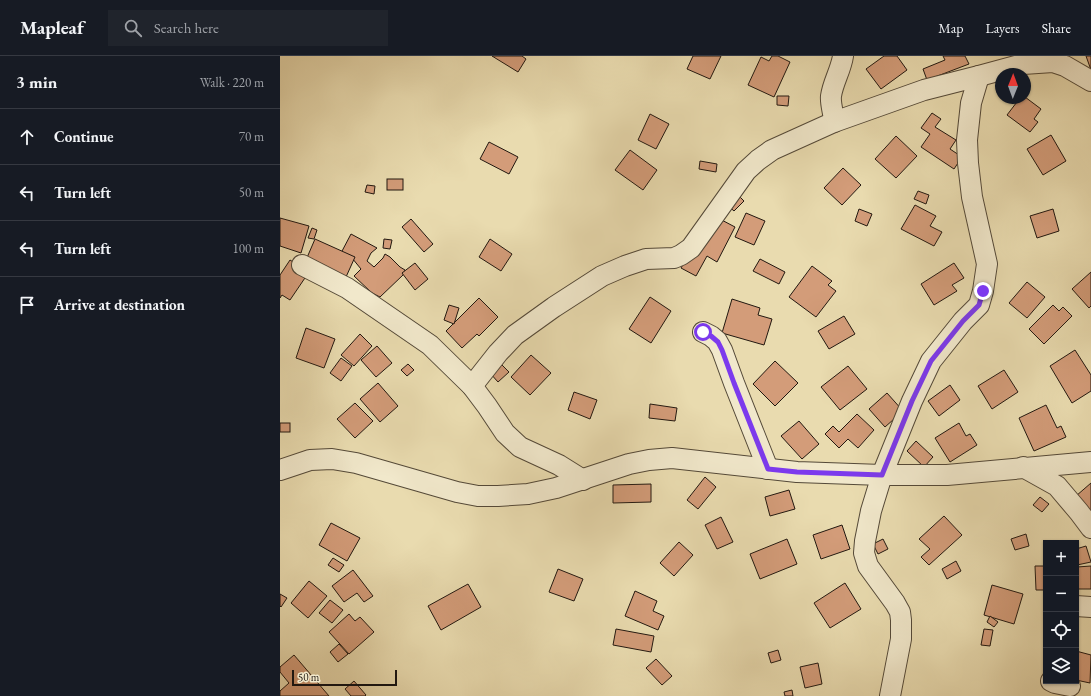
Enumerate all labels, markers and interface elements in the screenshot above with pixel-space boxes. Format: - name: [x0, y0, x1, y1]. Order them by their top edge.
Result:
- search box: [108, 10, 388, 46]
- text: Mapleaf: [20, 15, 84, 40]
- icon: search: [122, 17, 144, 39]
- text: Search here: [154, 18, 219, 37]
- text: Map: [938, 19, 963, 37]
- text: Layers: [985, 19, 1020, 37]
- text: Share: [1042, 19, 1071, 37]
- north arrow: [995, 68, 1031, 104]
- text: 3 min: [16, 71, 57, 93]
- text: Walk · 220 m: [200, 74, 264, 91]
- icon: ahead: [16, 126, 38, 148]
- text: Continue: [54, 127, 114, 146]
- text: 70 m: [239, 128, 264, 145]
- icon: left: [16, 182, 38, 204]
- text: Turn left: [54, 183, 111, 202]
- text: 50 m: [239, 184, 264, 201]
- icon: left: [16, 238, 38, 260]
- text: Turn left: [54, 239, 111, 258]
- text: 100 m: [233, 240, 264, 257]
- route end: [974, 282, 992, 300]
- icon: arrive: [16, 294, 38, 316]
- text: Arrive at destination: [54, 295, 185, 314]
- route start: [694, 323, 712, 341]
- map controls: [1043, 540, 1079, 684]
- button: +: [1043, 540, 1079, 576]
- button: −: [1043, 576, 1079, 612]
- button: locate: [1043, 612, 1079, 648]
- button: layers: [1043, 648, 1079, 684]
- scale bar: [292, 668, 397, 687]
- text: 50 m: [298, 670, 319, 684]

